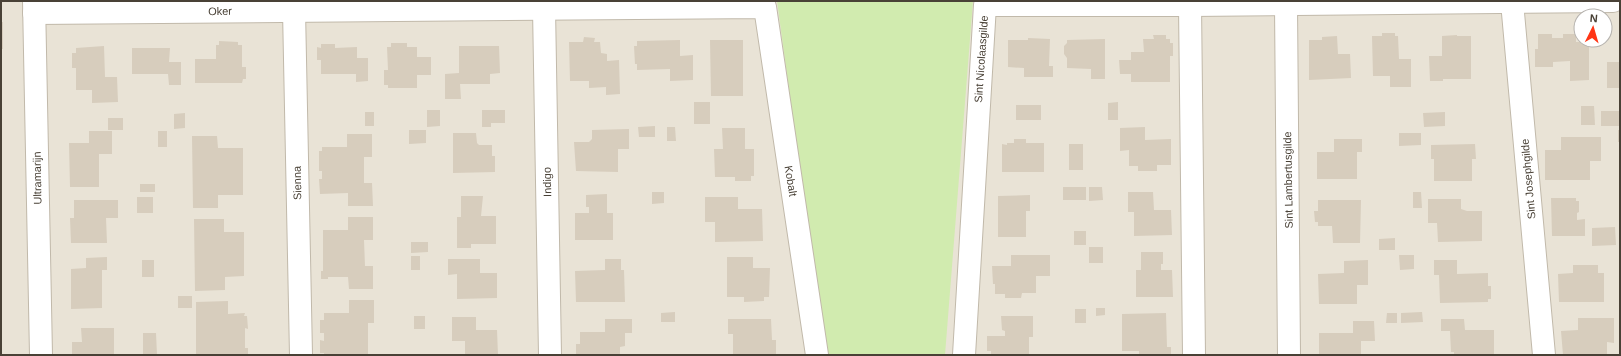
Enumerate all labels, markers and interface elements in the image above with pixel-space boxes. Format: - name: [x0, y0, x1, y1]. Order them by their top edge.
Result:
- street label: Oker: [208, 5, 232, 17]
- north arrow: [1573, 8, 1613, 48]
- text: N: [1589, 12, 1598, 24]
- street label: Sint Nicolaasgilde: [972, 15, 990, 103]
- street label: Sint Lambertusgilde: [1281, 131, 1295, 229]
- street label: Sint Josephgilde: [1519, 138, 1537, 220]
- street label: Ultramarijn: [31, 151, 43, 205]
- street label: Sienna: [291, 165, 303, 200]
- street label: Kobalt: [783, 165, 799, 197]
- street label: Indigo: [541, 167, 553, 197]

